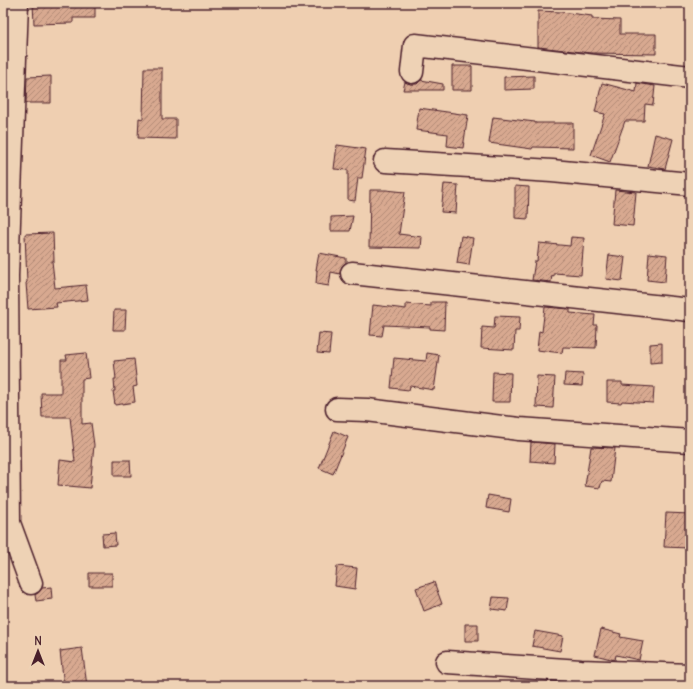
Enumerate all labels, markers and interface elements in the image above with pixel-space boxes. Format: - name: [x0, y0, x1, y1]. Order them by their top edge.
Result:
- north arrow: [18, 631, 58, 671]
- text: N: [34, 634, 42, 648]

